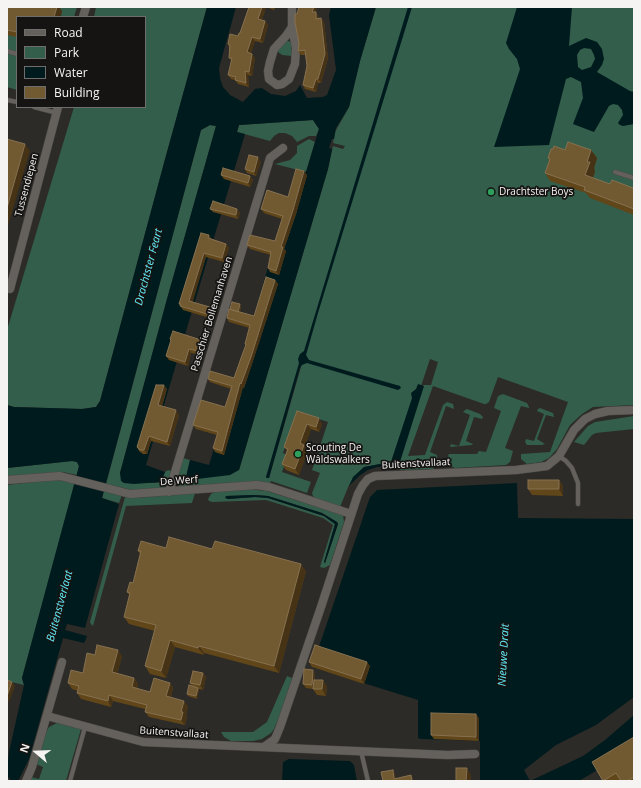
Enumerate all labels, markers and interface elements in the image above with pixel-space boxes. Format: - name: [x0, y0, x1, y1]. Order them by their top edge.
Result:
- legend: [16, 16, 146, 108]
- text: Road: [54, 24, 83, 41]
- text: Park: [54, 44, 79, 61]
- text: Water: [54, 64, 88, 81]
- text: Building: [54, 84, 99, 101]
- street label: Tussendiepen: [13, 152, 41, 218]
- place label: Drachtster Boys: [499, 186, 573, 198]
- marker: Drachtster Boys: [486, 187, 496, 197]
- water label: Drachtster Feart: [132, 227, 166, 307]
- street label: Passchier Bollemanhaven: [189, 255, 235, 373]
- place label: Scouting De Wâldswalkers: [306, 442, 370, 466]
- marker: Scouting De Wâldswalkers: [293, 449, 303, 459]
- street label: Buitenstvallaat: [381, 456, 451, 472]
- street label: De Werf: [160, 474, 198, 488]
- water label: Buitenstverlaat: [44, 569, 76, 643]
- water label: Nieuwe Drait: [496, 623, 512, 687]
- street label: Buitenstvallaat: [139, 725, 209, 741]
- north arrow: [16, 732, 56, 772]
- text: N: [16, 741, 33, 755]

